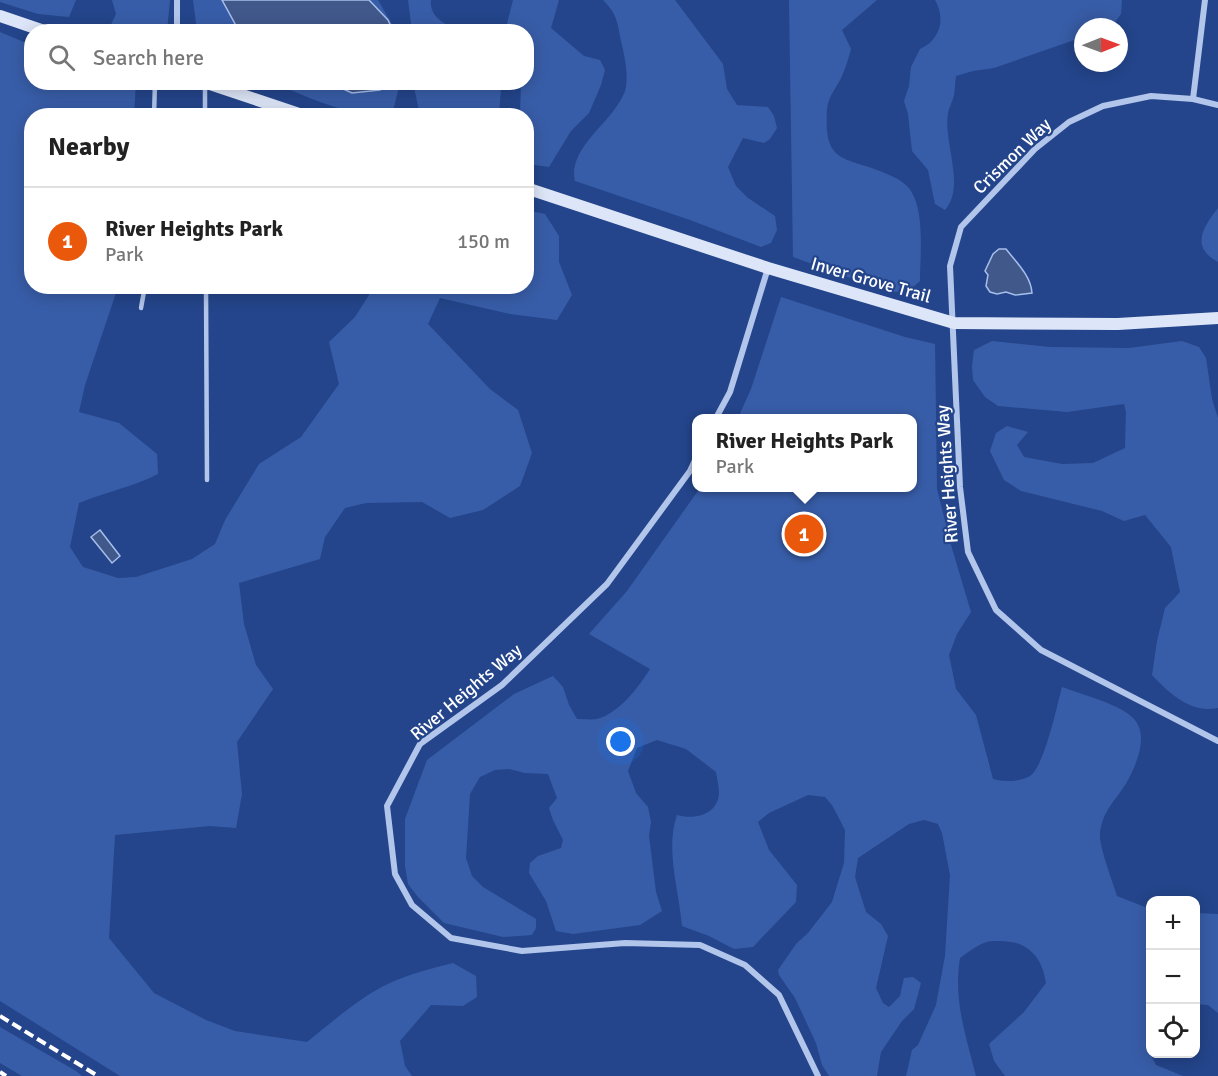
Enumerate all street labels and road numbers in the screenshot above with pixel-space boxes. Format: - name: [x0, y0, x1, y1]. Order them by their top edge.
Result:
- street label: Crismon Way: [968, 113, 1056, 199]
- street label: Inver Grove Trail: [808, 252, 934, 308]
- street label: River Heights Way: [931, 404, 963, 544]
- street label: River Heights Way: [406, 639, 527, 745]

